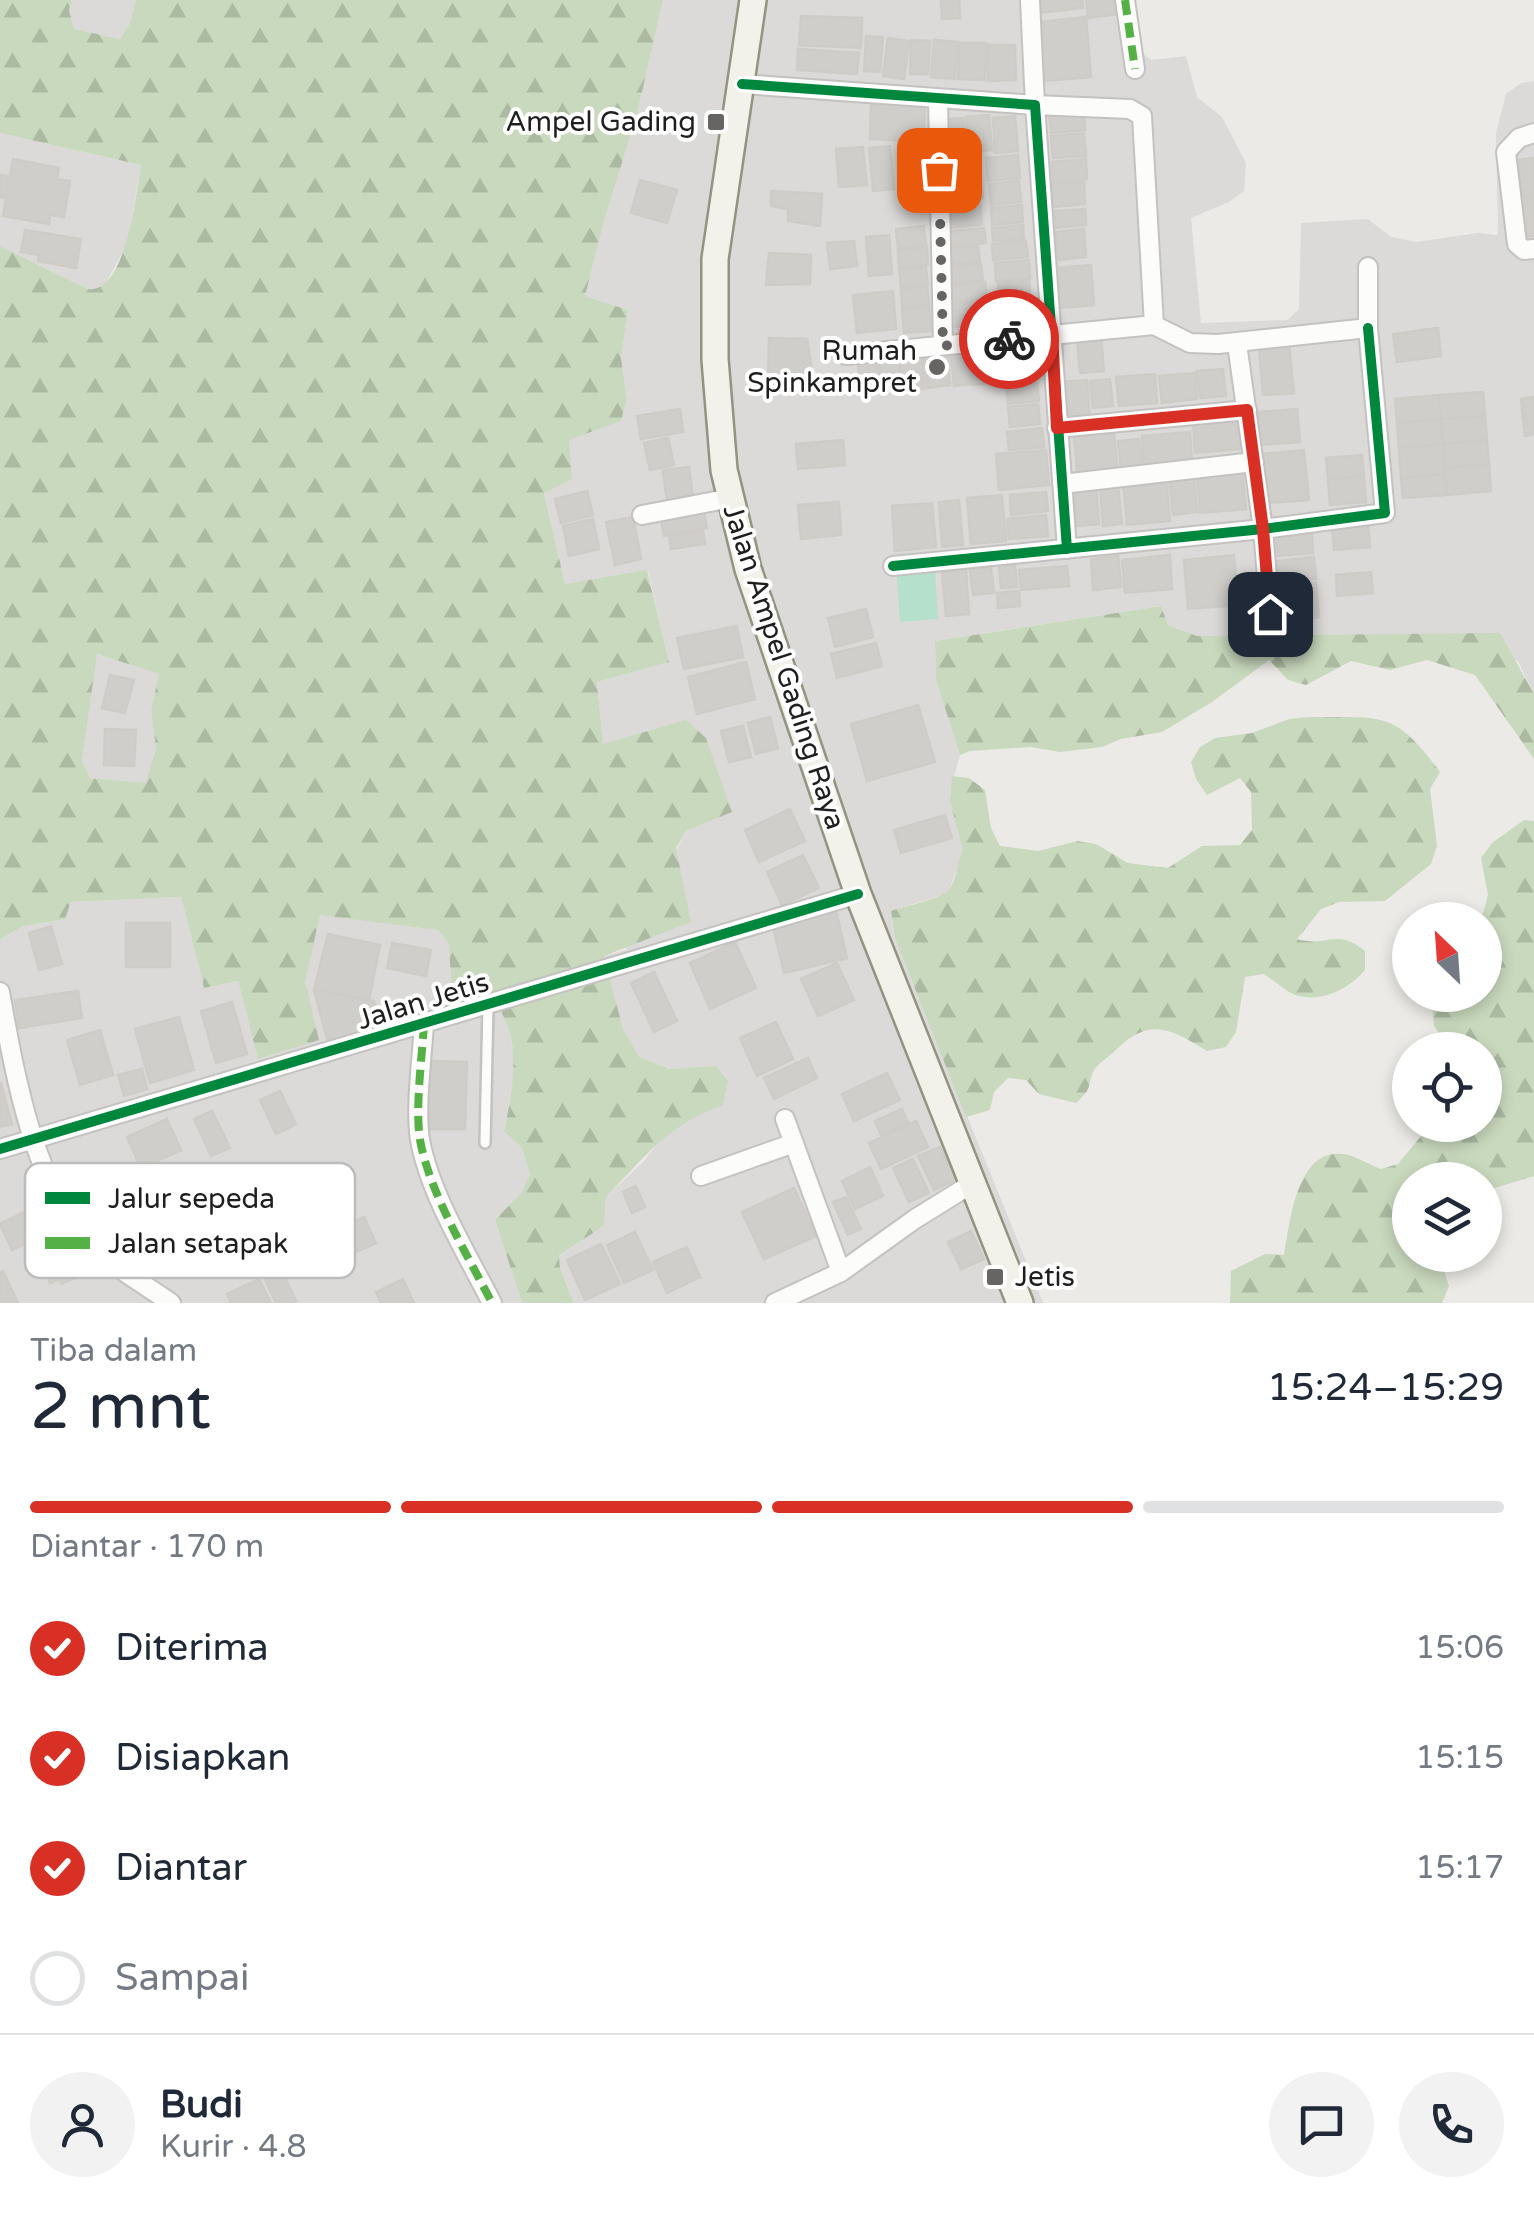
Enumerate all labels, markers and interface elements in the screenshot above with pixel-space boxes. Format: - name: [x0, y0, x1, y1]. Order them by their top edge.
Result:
- place label: Ampel Gading: [506, 105, 696, 139]
- marker: Ampel Gading: [705, 111, 727, 133]
- pin: [897, 128, 982, 213]
- icon: bag: [912, 143, 967, 198]
- courier: [959, 289, 1059, 389]
- icon: bike: [982, 312, 1037, 367]
- place label: Rumah Spinkampret: [747, 334, 917, 400]
- marker: Rumah Spinkampret: [926, 356, 948, 378]
- street label: Jalan Ampel Gading Raya: [715, 500, 853, 834]
- pin: [1228, 572, 1313, 657]
- icon: home: [1243, 587, 1298, 642]
- north arrow: [1392, 902, 1502, 1012]
- map controls: [1392, 902, 1502, 1272]
- street label: Jalan Jetis: [353, 965, 493, 1037]
- button: locate: [1392, 1032, 1502, 1142]
- button: layers: [1392, 1162, 1502, 1272]
- legend: [25, 1163, 355, 1278]
- text: Jalur sepeda: [108, 1182, 275, 1216]
- text: Jalan setapak: [108, 1227, 288, 1261]
- place label: Jetis: [1015, 1260, 1075, 1294]
- marker: Jetis: [984, 1266, 1006, 1288]
- text: Tiba dalam: [30, 1332, 197, 1370]
- text: 15:24–15:29: [1267, 1365, 1504, 1411]
- text: 2 mnt: [30, 1368, 211, 1447]
- text: Diantar · 170 m: [30, 1528, 264, 1566]
- icon: check: [30, 1621, 85, 1676]
- text: Diterima: [115, 1625, 269, 1671]
- text: 15:06: [1415, 1629, 1504, 1667]
- icon: check: [30, 1731, 85, 1786]
- text: Disiapkan: [115, 1735, 291, 1781]
- text: 15:15: [1415, 1739, 1504, 1777]
- icon: check: [30, 1841, 85, 1896]
- text: Diantar: [115, 1845, 247, 1891]
- text: 15:17: [1415, 1849, 1504, 1887]
- text: Sampai: [115, 1955, 249, 2001]
- button: person: [30, 2072, 135, 2177]
- button: chat: [1269, 2072, 1374, 2177]
- button: phone: [1399, 2072, 1504, 2177]
- text: Budi: [160, 2082, 243, 2128]
- text: Kurir · 4.8: [160, 2128, 307, 2166]

